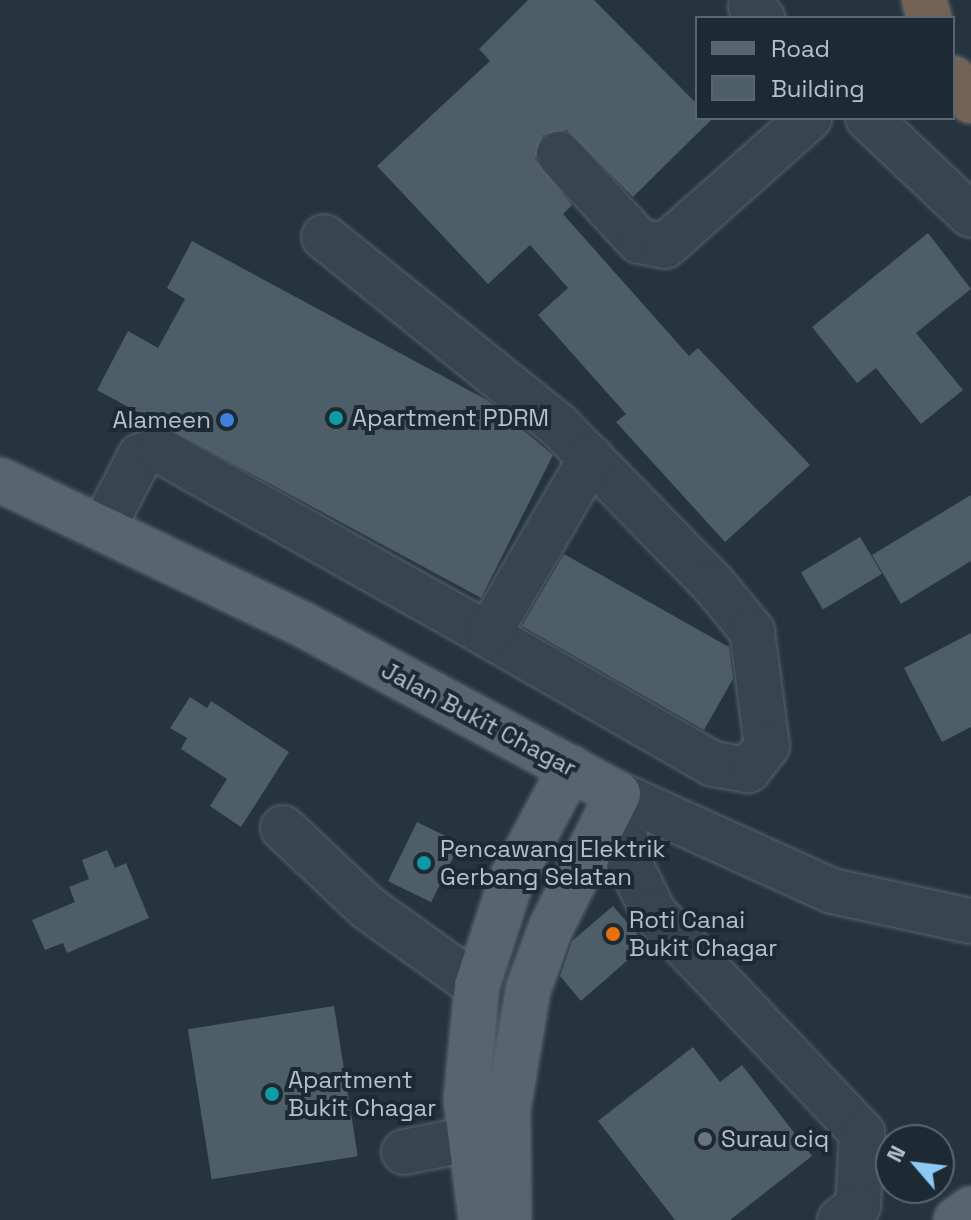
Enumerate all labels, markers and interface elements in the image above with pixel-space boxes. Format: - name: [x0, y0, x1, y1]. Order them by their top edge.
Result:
- legend: [695, 16, 955, 120]
- text: Road: [771, 33, 830, 64]
- text: Building: [771, 73, 865, 104]
- place label: Apartment PDRM: [352, 404, 549, 432]
- place label: Alameen: [112, 406, 211, 434]
- marker: Apartment PDRM: [327, 409, 345, 427]
- marker: Alameen: [218, 411, 236, 429]
- street label: Jalan Bukit Chagar: [377, 655, 581, 783]
- place label: Pencawang Elektrik Gerbang Selatan: [440, 835, 665, 891]
- marker: Pencawang Elektrik Gerbang Selatan: [415, 854, 433, 872]
- place label: Roti Canai Bukit Chagar: [629, 906, 777, 962]
- marker: Roti Canai Bukit Chagar: [604, 925, 622, 943]
- place label: Apartment Bukit Chagar: [288, 1066, 436, 1122]
- marker: Apartment Bukit Chagar: [263, 1085, 281, 1103]
- north arrow: [875, 1124, 955, 1204]
- place label: Surau ciq: [721, 1125, 829, 1153]
- marker: Surau ciq: [696, 1130, 714, 1148]
- text: N: [880, 1141, 911, 1167]

